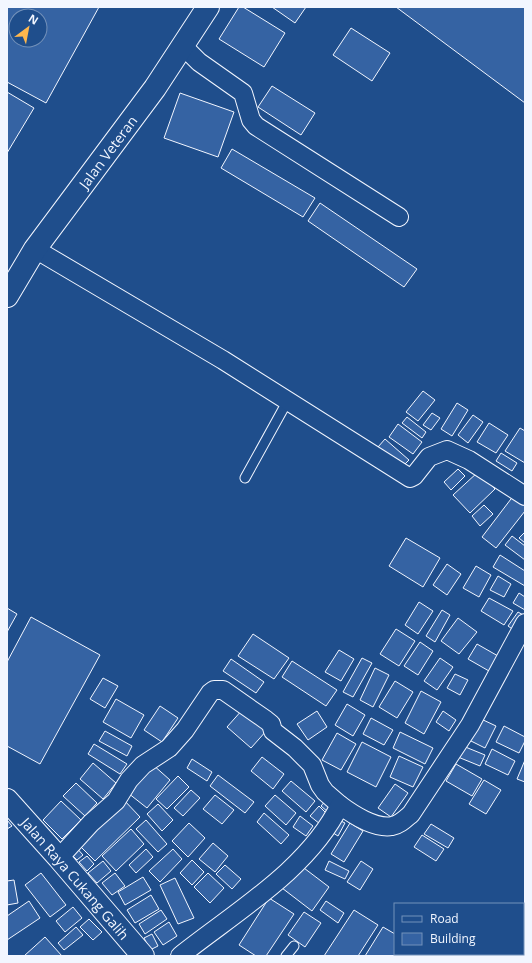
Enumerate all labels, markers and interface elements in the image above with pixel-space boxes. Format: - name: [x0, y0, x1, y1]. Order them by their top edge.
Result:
- north arrow: [8, 8, 48, 48]
- text: N: [26, 10, 41, 28]
- street label: Jalan Veteran: [73, 111, 141, 194]
- street label: Jalan Raya Cukang Galih: [16, 812, 134, 943]
- legend: [394, 903, 524, 955]
- text: Road: [430, 910, 459, 927]
- text: Building: [430, 930, 476, 947]

